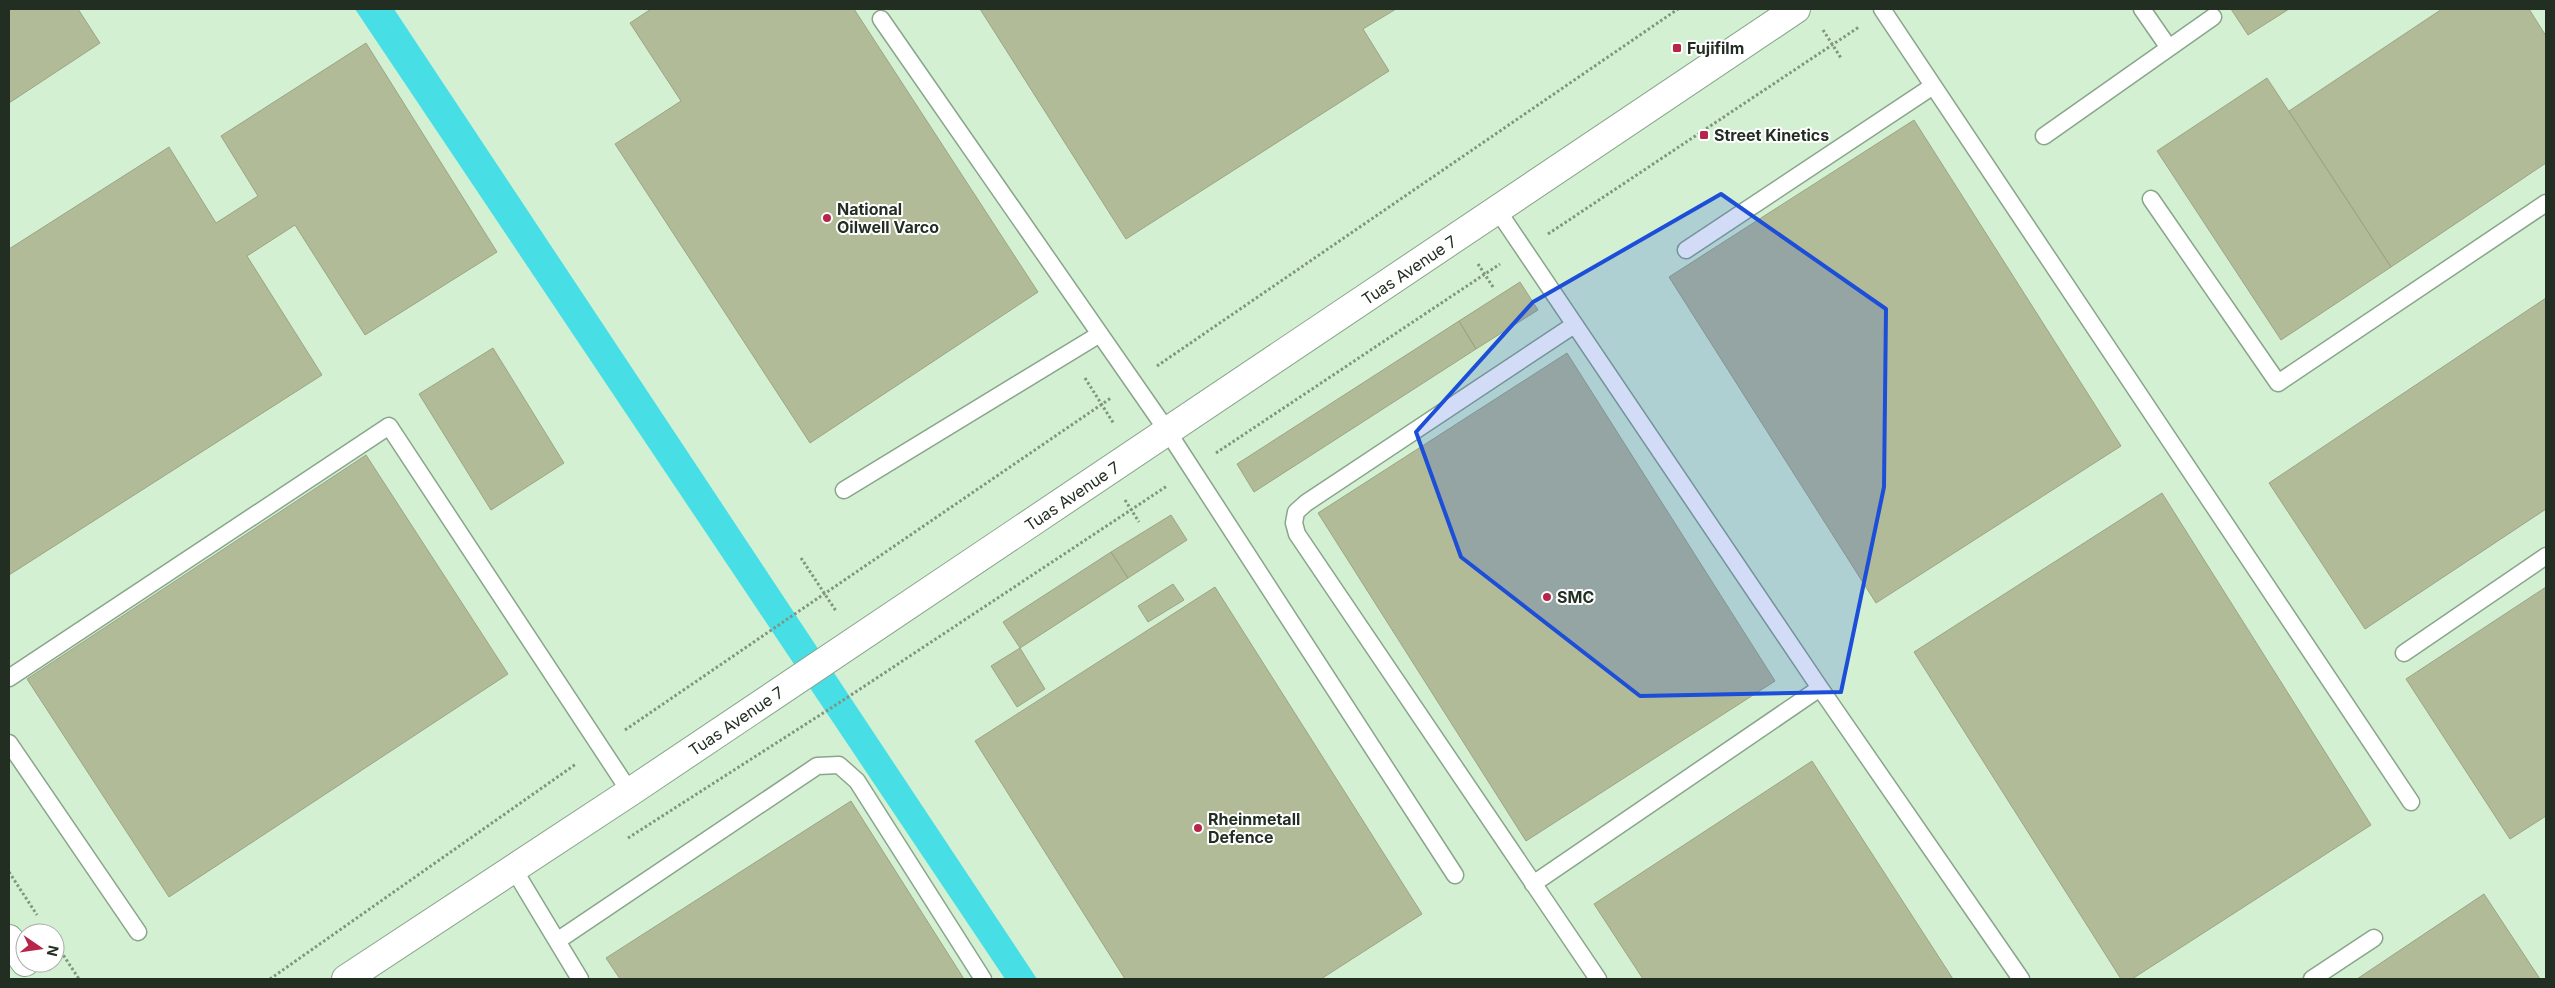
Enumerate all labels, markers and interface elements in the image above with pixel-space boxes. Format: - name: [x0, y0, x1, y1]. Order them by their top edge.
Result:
- place label: Fujifilm: [1687, 38, 1744, 58]
- marker: Fujifilm: [1671, 42, 1683, 54]
- place label: Street Kinetics: [1714, 125, 1829, 145]
- marker: Street Kinetics: [1698, 129, 1710, 141]
- place label: National Oilwell Varco: [837, 199, 939, 237]
- marker: National Oilwell Varco: [821, 212, 833, 224]
- street label: Tuas Avenue 7: [1358, 231, 1460, 309]
- street label: Tuas Avenue 7: [1021, 457, 1123, 535]
- place label: SMC: [1557, 587, 1594, 607]
- marker: SMC: [1541, 591, 1553, 603]
- street label: Tuas Avenue 7: [685, 682, 787, 760]
- place label: Rheinmetall Defence: [1208, 809, 1300, 847]
- marker: Rheinmetall Defence: [1192, 822, 1204, 834]
- north arrow: [15, 923, 65, 973]
- text: N: [44, 944, 63, 958]

